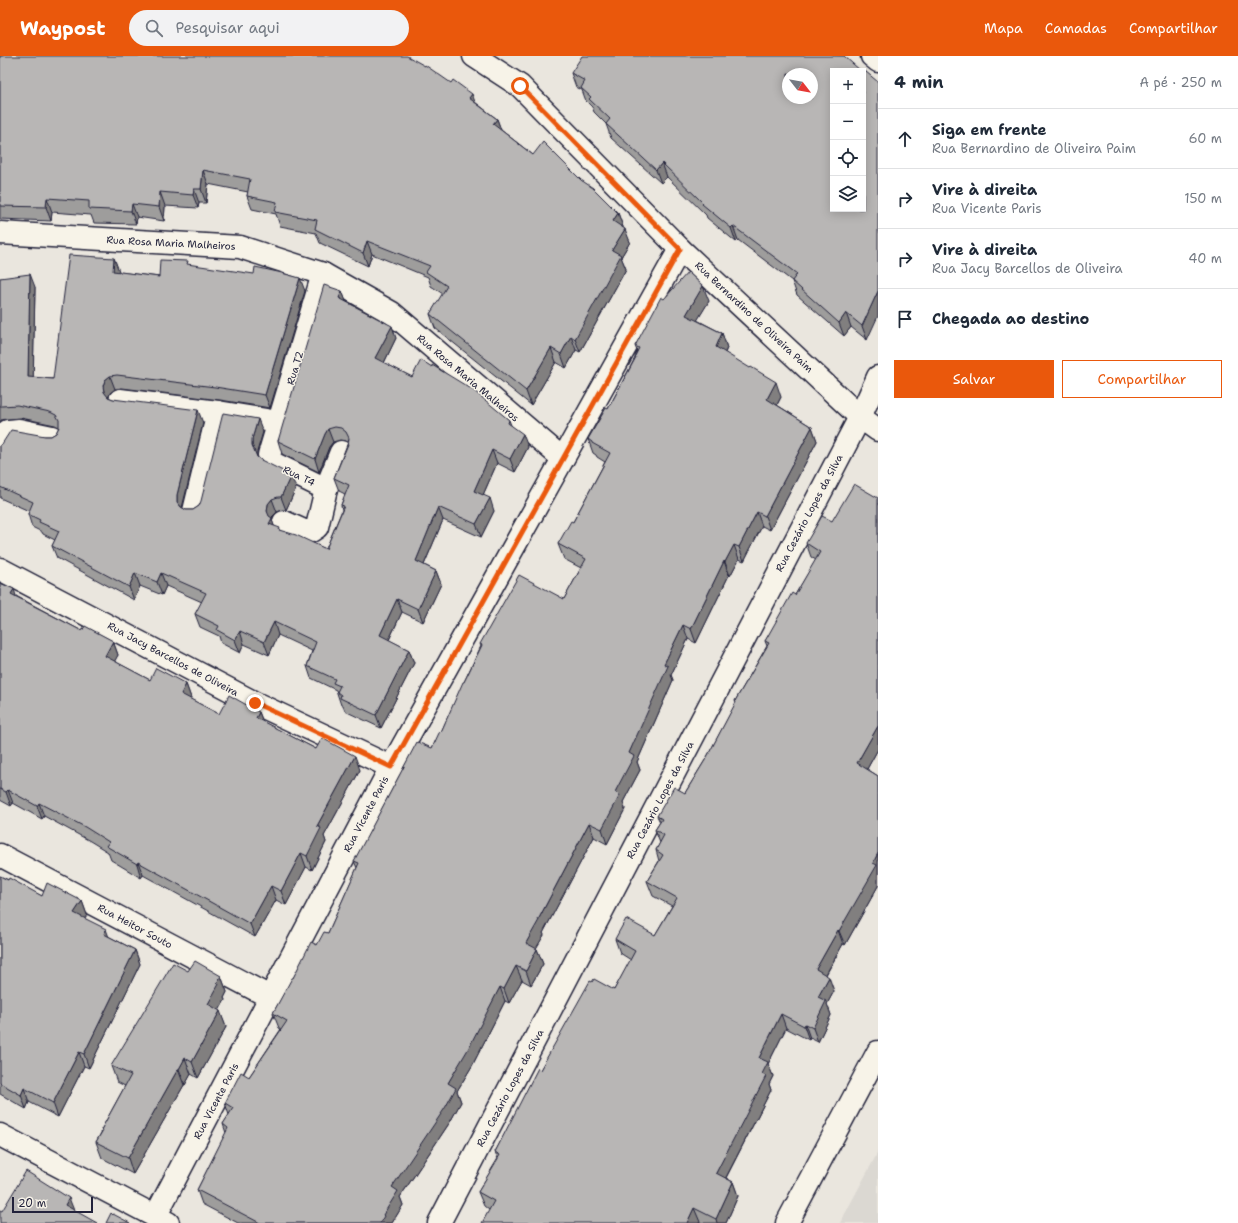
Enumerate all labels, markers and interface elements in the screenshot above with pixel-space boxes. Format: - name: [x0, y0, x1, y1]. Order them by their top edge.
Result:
- search box: [129, 10, 409, 46]
- text: Waypost: [20, 16, 105, 41]
- icon: search: [143, 17, 165, 39]
- text: Pesquisar aqui: [175, 18, 280, 38]
- text: Mapa: [984, 19, 1023, 37]
- text: Camadas: [1045, 19, 1107, 37]
- text: Compartilhar: [1129, 19, 1218, 37]
- north arrow: [782, 68, 818, 104]
- map controls: [830, 68, 866, 212]
- button: +: [830, 68, 866, 104]
- text: 4 min: [894, 71, 944, 93]
- text: A pé · 250 m: [1140, 74, 1222, 91]
- route start: [511, 77, 529, 95]
- button: −: [830, 104, 866, 140]
- text: Siga em frente: [932, 120, 1047, 140]
- icon: ahead: [894, 128, 916, 150]
- text: 60 m: [1189, 130, 1222, 147]
- button: locate: [830, 140, 866, 176]
- text: Rua Bernardino de Oliveira Paim: [932, 140, 1136, 157]
- button: layers: [830, 176, 866, 212]
- text: Vire à direita: [932, 180, 1037, 200]
- icon: right: [894, 188, 916, 210]
- text: 150 m: [1184, 190, 1222, 207]
- text: Rua Vicente Paris: [932, 200, 1042, 217]
- street label: Rua Rosa Maria Malheiros: [106, 233, 236, 253]
- text: Vire à direita: [932, 240, 1037, 260]
- icon: right: [894, 248, 916, 270]
- text: 40 m: [1188, 250, 1222, 267]
- street label: Rua Bernardino de Oliveira Paim: [692, 259, 816, 375]
- text: Rua Jacy Barcellos de Oliveira: [932, 260, 1123, 277]
- icon: arrive: [894, 308, 916, 330]
- text: Chegada ao destino: [932, 309, 1089, 329]
- street label: Rua Rosa Maria Malheiros: [414, 331, 522, 425]
- street label: Rua T2: [284, 350, 306, 386]
- button: Salvar: [894, 360, 1054, 398]
- button: Compartilhar: [1062, 360, 1222, 398]
- street label: Rua Cezário Lopes da Silva: [773, 451, 846, 574]
- street label: Rua T4: [281, 463, 317, 489]
- street label: Rua Jacy Barcellos de Oliveira: [105, 619, 241, 700]
- route end: [246, 694, 264, 712]
- street label: Rua Cezário Lopes da Silva: [624, 738, 697, 861]
- street label: Rua Vicente Paris: [340, 774, 392, 854]
- street label: Rua Heitor Souto: [95, 901, 175, 951]
- street label: Rua Cezário Lopes da Silva: [474, 1026, 547, 1149]
- street label: Rua Vicente Paris: [190, 1061, 242, 1141]
- scale bar: [12, 1195, 93, 1214]
- text: 20 m: [18, 1196, 46, 1211]

